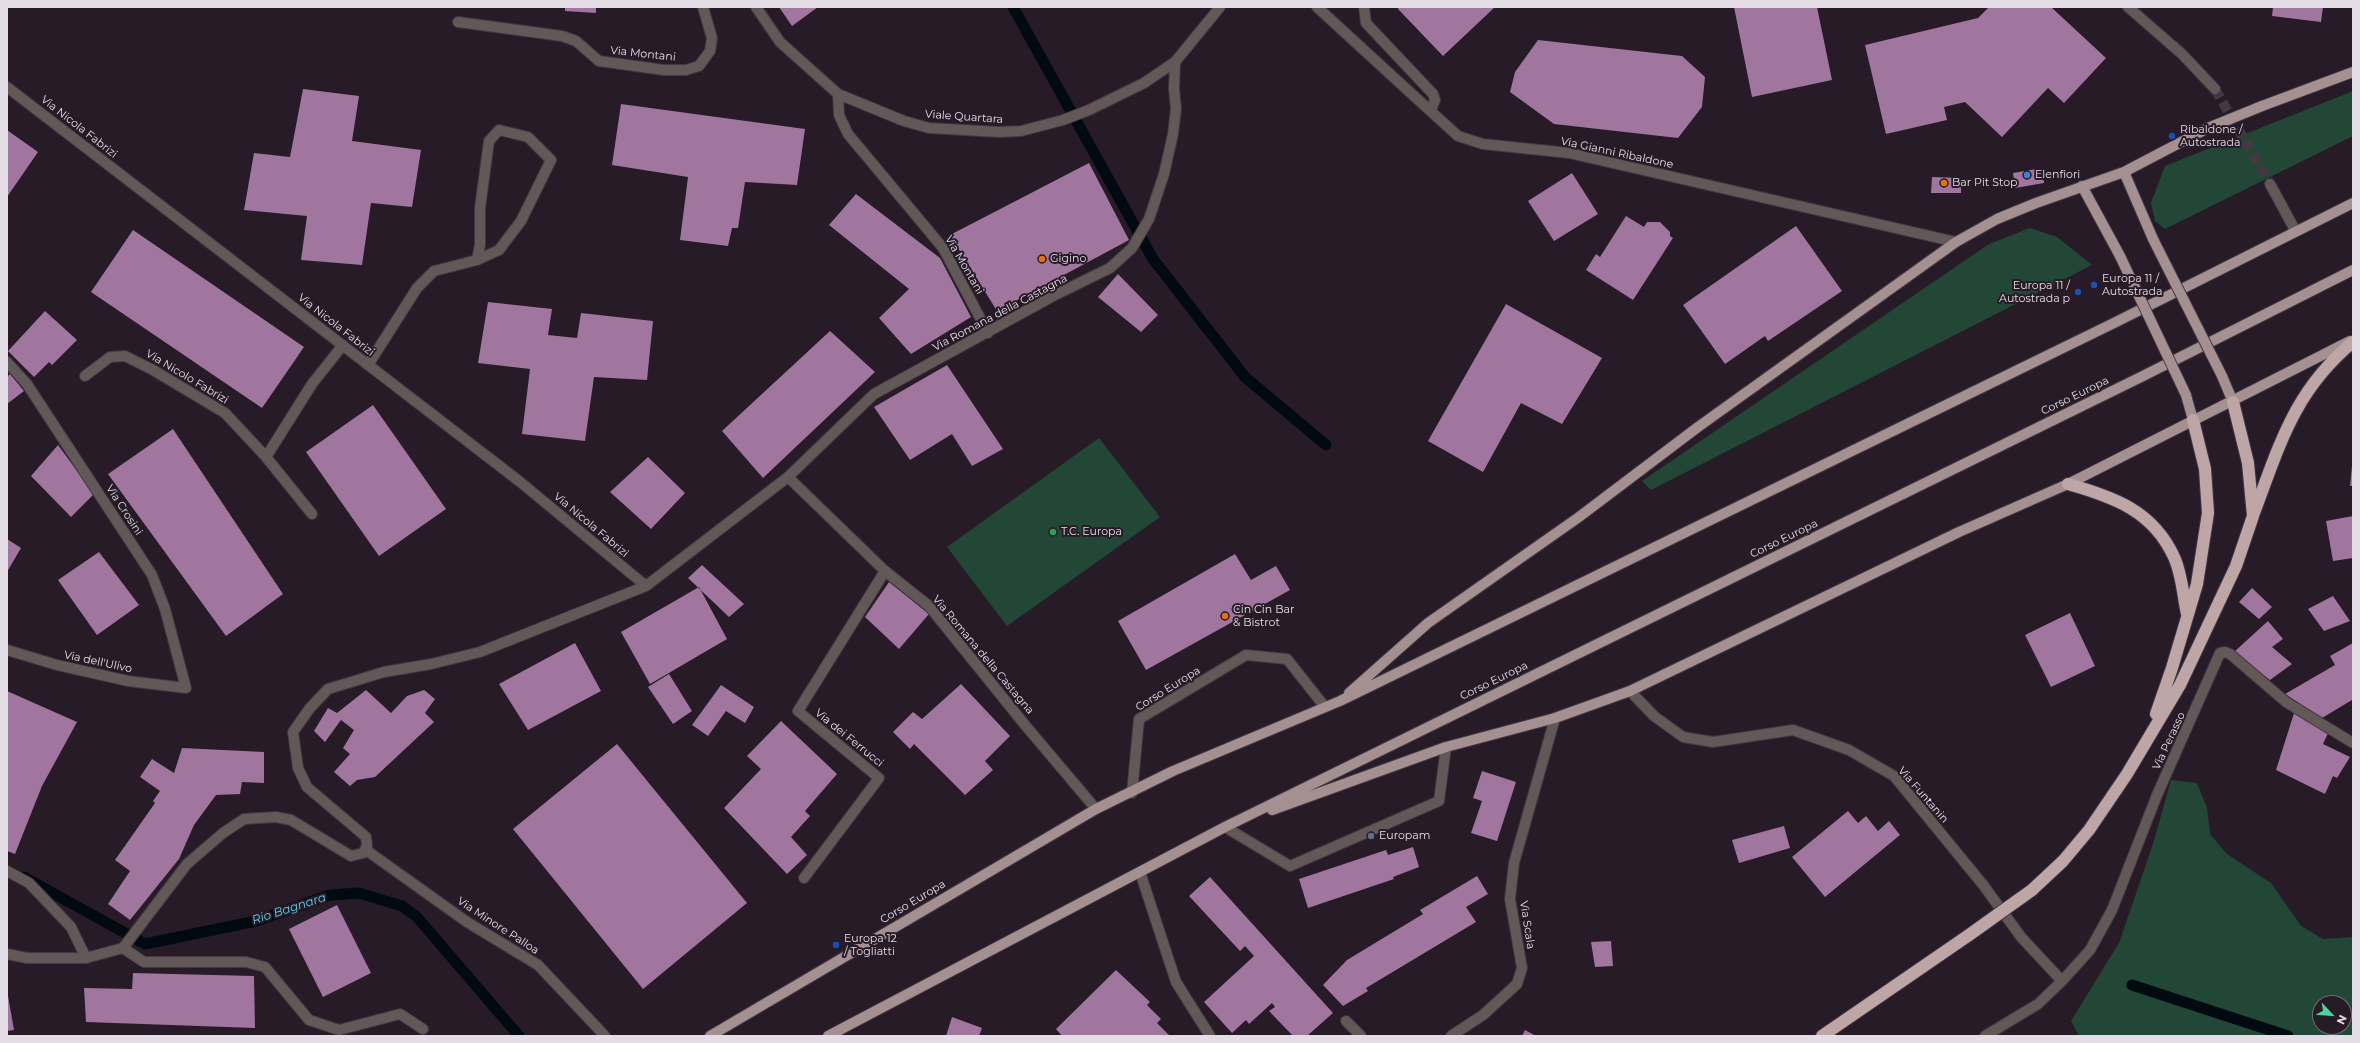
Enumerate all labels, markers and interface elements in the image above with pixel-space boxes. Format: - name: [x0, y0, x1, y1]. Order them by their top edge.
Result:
- street label: Via Montani: [610, 44, 676, 64]
- street label: Via Nicola Fabrizi: [38, 93, 120, 161]
- street label: Viale Quartara: [924, 108, 1004, 126]
- place label: Ribaldone / Autostrada: [2180, 123, 2243, 149]
- marker: Ribaldone / Autostrada: [2167, 131, 2177, 141]
- street label: Via Gianni Ribaldone: [1560, 135, 1674, 171]
- place label: Elenfiori: [2035, 168, 2080, 182]
- marker: Elenfiori: [2022, 170, 2032, 180]
- place label: Bar Pit Stop: [1952, 176, 2018, 190]
- marker: Bar Pit Stop: [1939, 178, 1949, 188]
- street label: Via Montani: [942, 233, 986, 297]
- place label: Gigino: [1050, 252, 1086, 266]
- marker: Gigino: [1037, 254, 1047, 264]
- street label: Via Romana della Castagna: [930, 272, 1070, 354]
- place label: Europa 11 / Autostrada: [2102, 272, 2163, 298]
- place label: Europa 11 / Autostrada p: [1999, 279, 2070, 305]
- marker: Europa 11 / Autostrada: [2089, 280, 2099, 290]
- marker: Europa 11 / Autostrada p: [2073, 287, 2083, 297]
- street label: Via Nicola Fabrizi: [295, 291, 377, 359]
- street label: Via Nicolo Fabrizi: [143, 347, 231, 407]
- street label: Corso Europa: [2039, 374, 2111, 418]
- street label: Via Crosini: [103, 482, 145, 538]
- street label: Via Nicola Fabrizi: [551, 490, 631, 560]
- street label: Corso Europa: [1748, 517, 1820, 561]
- place label: T.C. Europa: [1061, 525, 1122, 539]
- marker: T.C. Europa: [1048, 527, 1058, 537]
- street label: Via Romana della Castagna: [929, 593, 1037, 717]
- place label: Cin Cin Bar & Bistrot: [1233, 603, 1294, 629]
- marker: Cin Cin Bar & Bistrot: [1220, 611, 1230, 621]
- street label: Via dell'Ulivo: [63, 648, 133, 676]
- street label: Corso Europa: [1458, 659, 1530, 703]
- street label: Corso Europa: [1133, 664, 1203, 714]
- street label: Via dei Ferrucci: [812, 706, 886, 770]
- street label: Via Perasso: [2150, 710, 2188, 772]
- street label: Via Funtanin: [1895, 764, 1951, 826]
- place label: Europam: [1379, 829, 1430, 843]
- marker: Europam: [1366, 831, 1376, 841]
- street label: Corso Europa: [878, 877, 948, 927]
- water label: Rio Bagnara: [250, 890, 328, 928]
- street label: Via Minore Palloa: [455, 895, 541, 957]
- street label: Via Scala: [1517, 900, 1537, 950]
- place label: Europa 12 / Togliatti: [844, 932, 897, 958]
- marker: Europa 12 / Togliatti: [831, 940, 841, 950]
- north arrow: [2312, 995, 2352, 1035]
- text: N: [2334, 1013, 2350, 1027]

